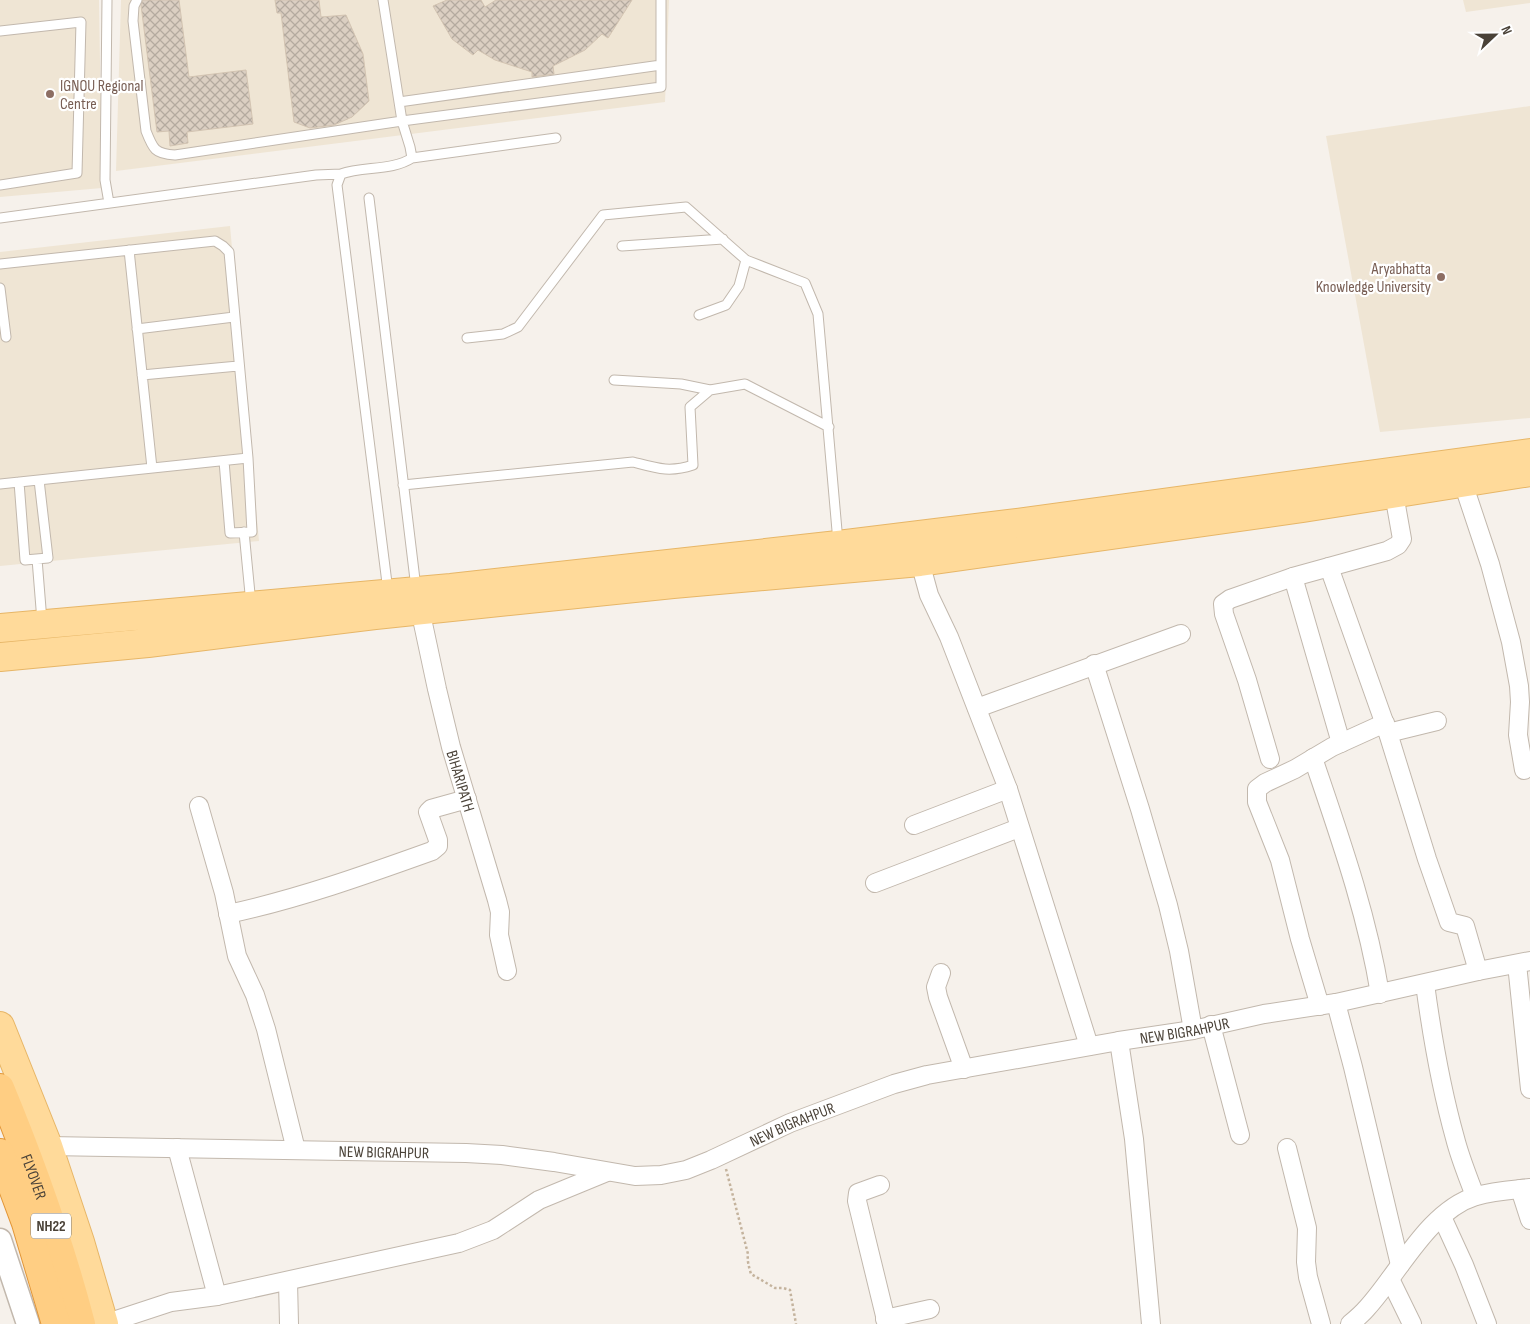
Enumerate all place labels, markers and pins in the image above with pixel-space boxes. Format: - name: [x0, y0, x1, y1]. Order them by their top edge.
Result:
- place label: IGNOU Regional Centre: [60, 77, 143, 114]
- marker: IGNOU Regional Centre: [44, 88, 56, 100]
- place label: Aryabhatta Knowledge University: [1316, 260, 1431, 297]
- marker: Aryabhatta Knowledge University: [1435, 271, 1447, 283]

